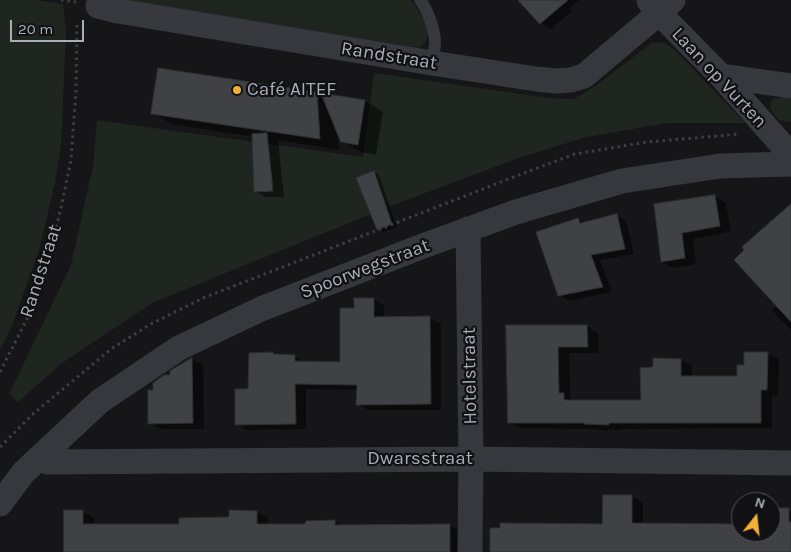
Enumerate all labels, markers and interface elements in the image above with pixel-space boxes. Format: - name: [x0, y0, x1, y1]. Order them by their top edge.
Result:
- scale bar: [12, 10, 86, 42]
- text: 20 m: [18, 20, 53, 38]
- street label: Laan op Vurten: [667, 23, 771, 133]
- street label: Randstraat: [339, 37, 439, 75]
- place label: Café AITEF: [247, 79, 336, 101]
- marker: Café AITEF: [231, 84, 243, 96]
- street label: Randstraat: [15, 221, 67, 321]
- street label: Spoorwegstraat: [297, 234, 433, 304]
- street label: Hotelstraat: [458, 327, 482, 425]
- street label: Dwarsstraat: [367, 448, 473, 470]
- north arrow: [731, 492, 781, 542]
- text: N: [753, 494, 767, 513]

